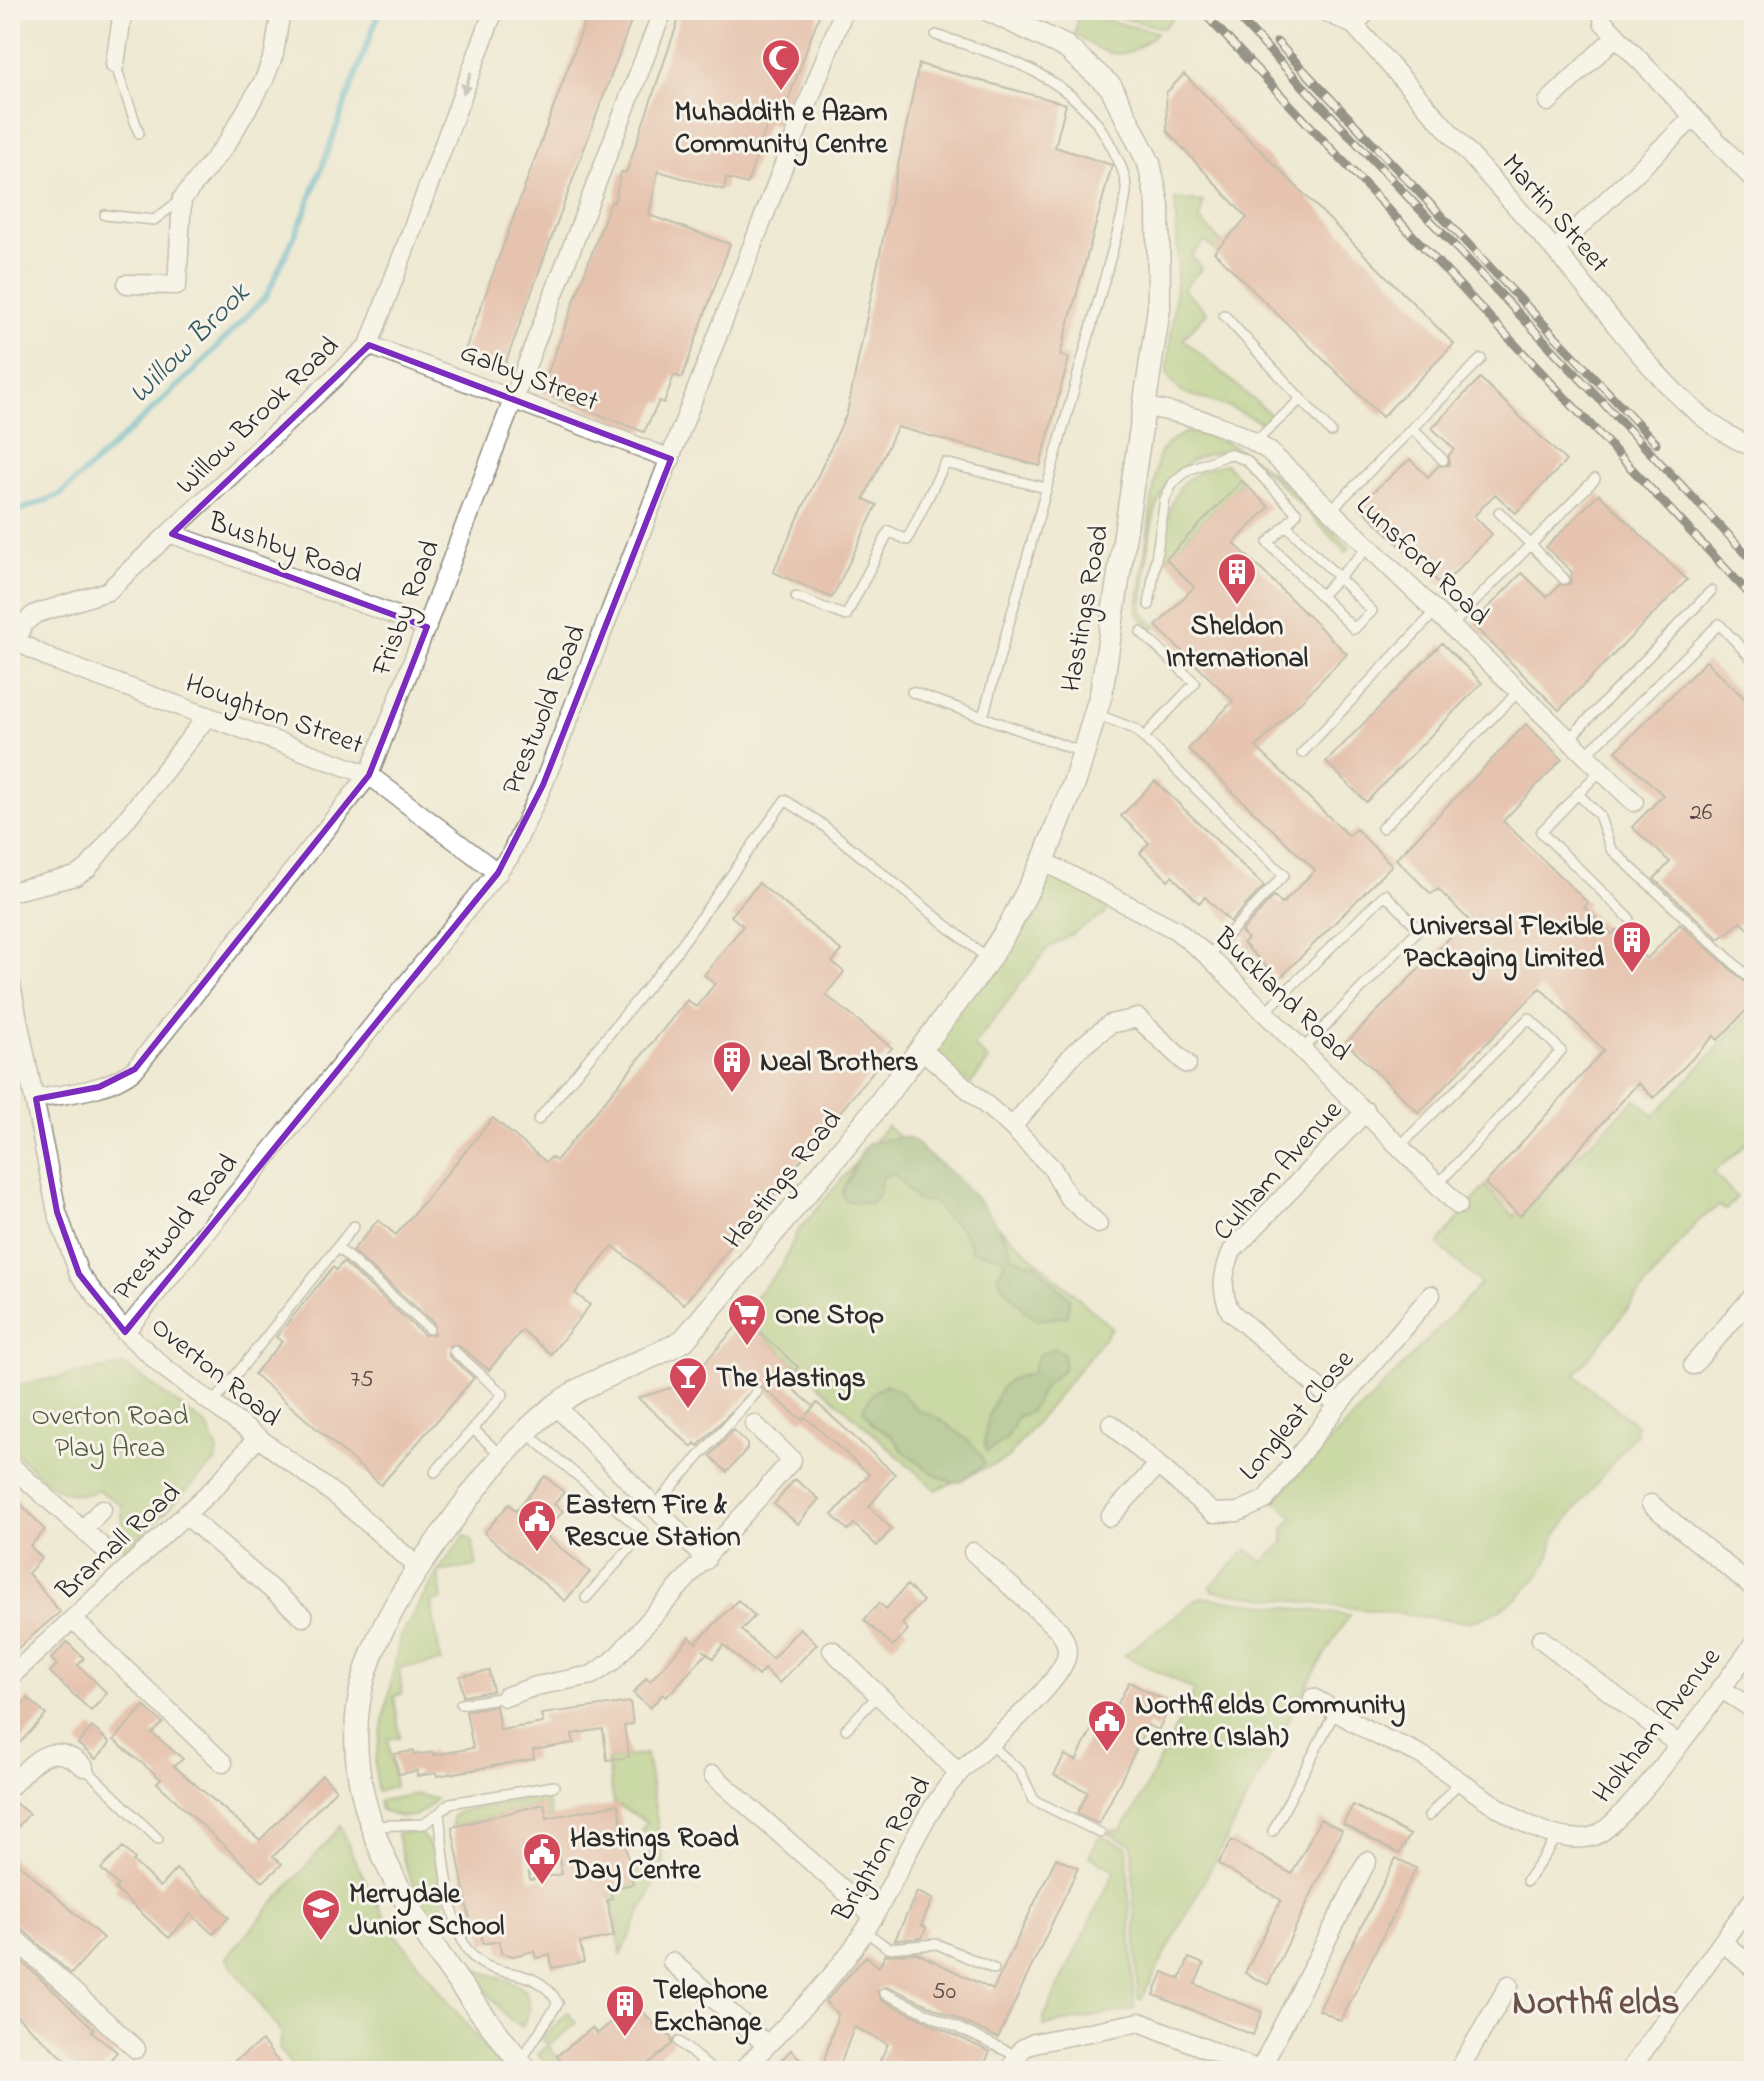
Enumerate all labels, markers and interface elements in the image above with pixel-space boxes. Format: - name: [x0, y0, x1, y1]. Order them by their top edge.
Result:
- mosque icon: Muhaddith e Azam Community Centre: [760, 37, 802, 92]
- one-way arrow: [460, 71, 473, 95]
- place label: Muhaddith e Azam Community Centre: [675, 93, 889, 166]
- street label: Martin Street: [1491, 146, 1618, 283]
- water label: Willow Brook: [119, 272, 262, 415]
- street label: Willow Brook Road: [167, 327, 350, 505]
- street label: Galby Street: [454, 333, 604, 423]
- street label: Lunsford Road: [1345, 487, 1498, 636]
- street label: Bushby Road: [201, 502, 368, 596]
- street label: Hastings Road: [1052, 522, 1121, 695]
- street label: Frisby Road: [362, 534, 452, 683]
- building icon: Sheldon International: [1216, 551, 1258, 606]
- place label: Sheldon International: [1166, 607, 1309, 680]
- street label: Prestwold Road: [493, 619, 598, 801]
- street label: Houghton Street: [179, 664, 369, 767]
- house number: 26: [1690, 796, 1713, 831]
- place label: Universal Flexible Packaging Limited: [1404, 907, 1605, 981]
- street label: Buckland Road: [1203, 919, 1360, 1072]
- building icon: Universal Flexible Packaging Limited: [1611, 919, 1653, 974]
- building icon: Neal Brothers: [711, 1039, 753, 1094]
- place label: Neal Brothers: [760, 1043, 919, 1084]
- street label: Culham Avenue: [1204, 1092, 1353, 1251]
- street label: Hastings Road: [715, 1102, 853, 1259]
- street label: Prestwold Road: [104, 1145, 249, 1311]
- supermarket icon: One Stop: [726, 1292, 768, 1347]
- place label: One Stop: [775, 1296, 884, 1337]
- street label: Overton Road: [141, 1307, 289, 1438]
- street label: Longleat Close: [1230, 1341, 1365, 1491]
- bar icon: The Hastings: [667, 1355, 709, 1410]
- place label: The Hastings: [716, 1359, 866, 1401]
- house number: 75: [350, 1363, 374, 1398]
- park label: Overton Road Play Area: [32, 1397, 189, 1470]
- street label: Bramall Road: [47, 1474, 191, 1612]
- place label: Eastern Fire & Rescue Station: [565, 1486, 741, 1559]
- public building icon: Eastern Fire & Rescue Station: [516, 1498, 558, 1553]
- street label: Holkham Avenue: [1584, 1639, 1732, 1813]
- place label: Northfields Community Centre (Islah): [1135, 1686, 1405, 1759]
- public building icon: Northfields Community Centre (Islah): [1086, 1698, 1128, 1753]
- street label: Brighton Road: [823, 1769, 943, 1931]
- place label: Hastings Road Day Centre: [568, 1819, 739, 1892]
- public building icon: Hastings Road Day Centre: [521, 1831, 563, 1886]
- place label: Merrydale Junior School: [349, 1875, 505, 1948]
- school or university icon: Merrydale Junior School: [300, 1887, 342, 1942]
- place label: Telephone Exchange: [653, 1971, 769, 2045]
- house number: 50: [932, 1975, 956, 2010]
- district label: Northfields: [1512, 1978, 1680, 2031]
- building icon: Telephone Exchange: [604, 1983, 646, 2038]

